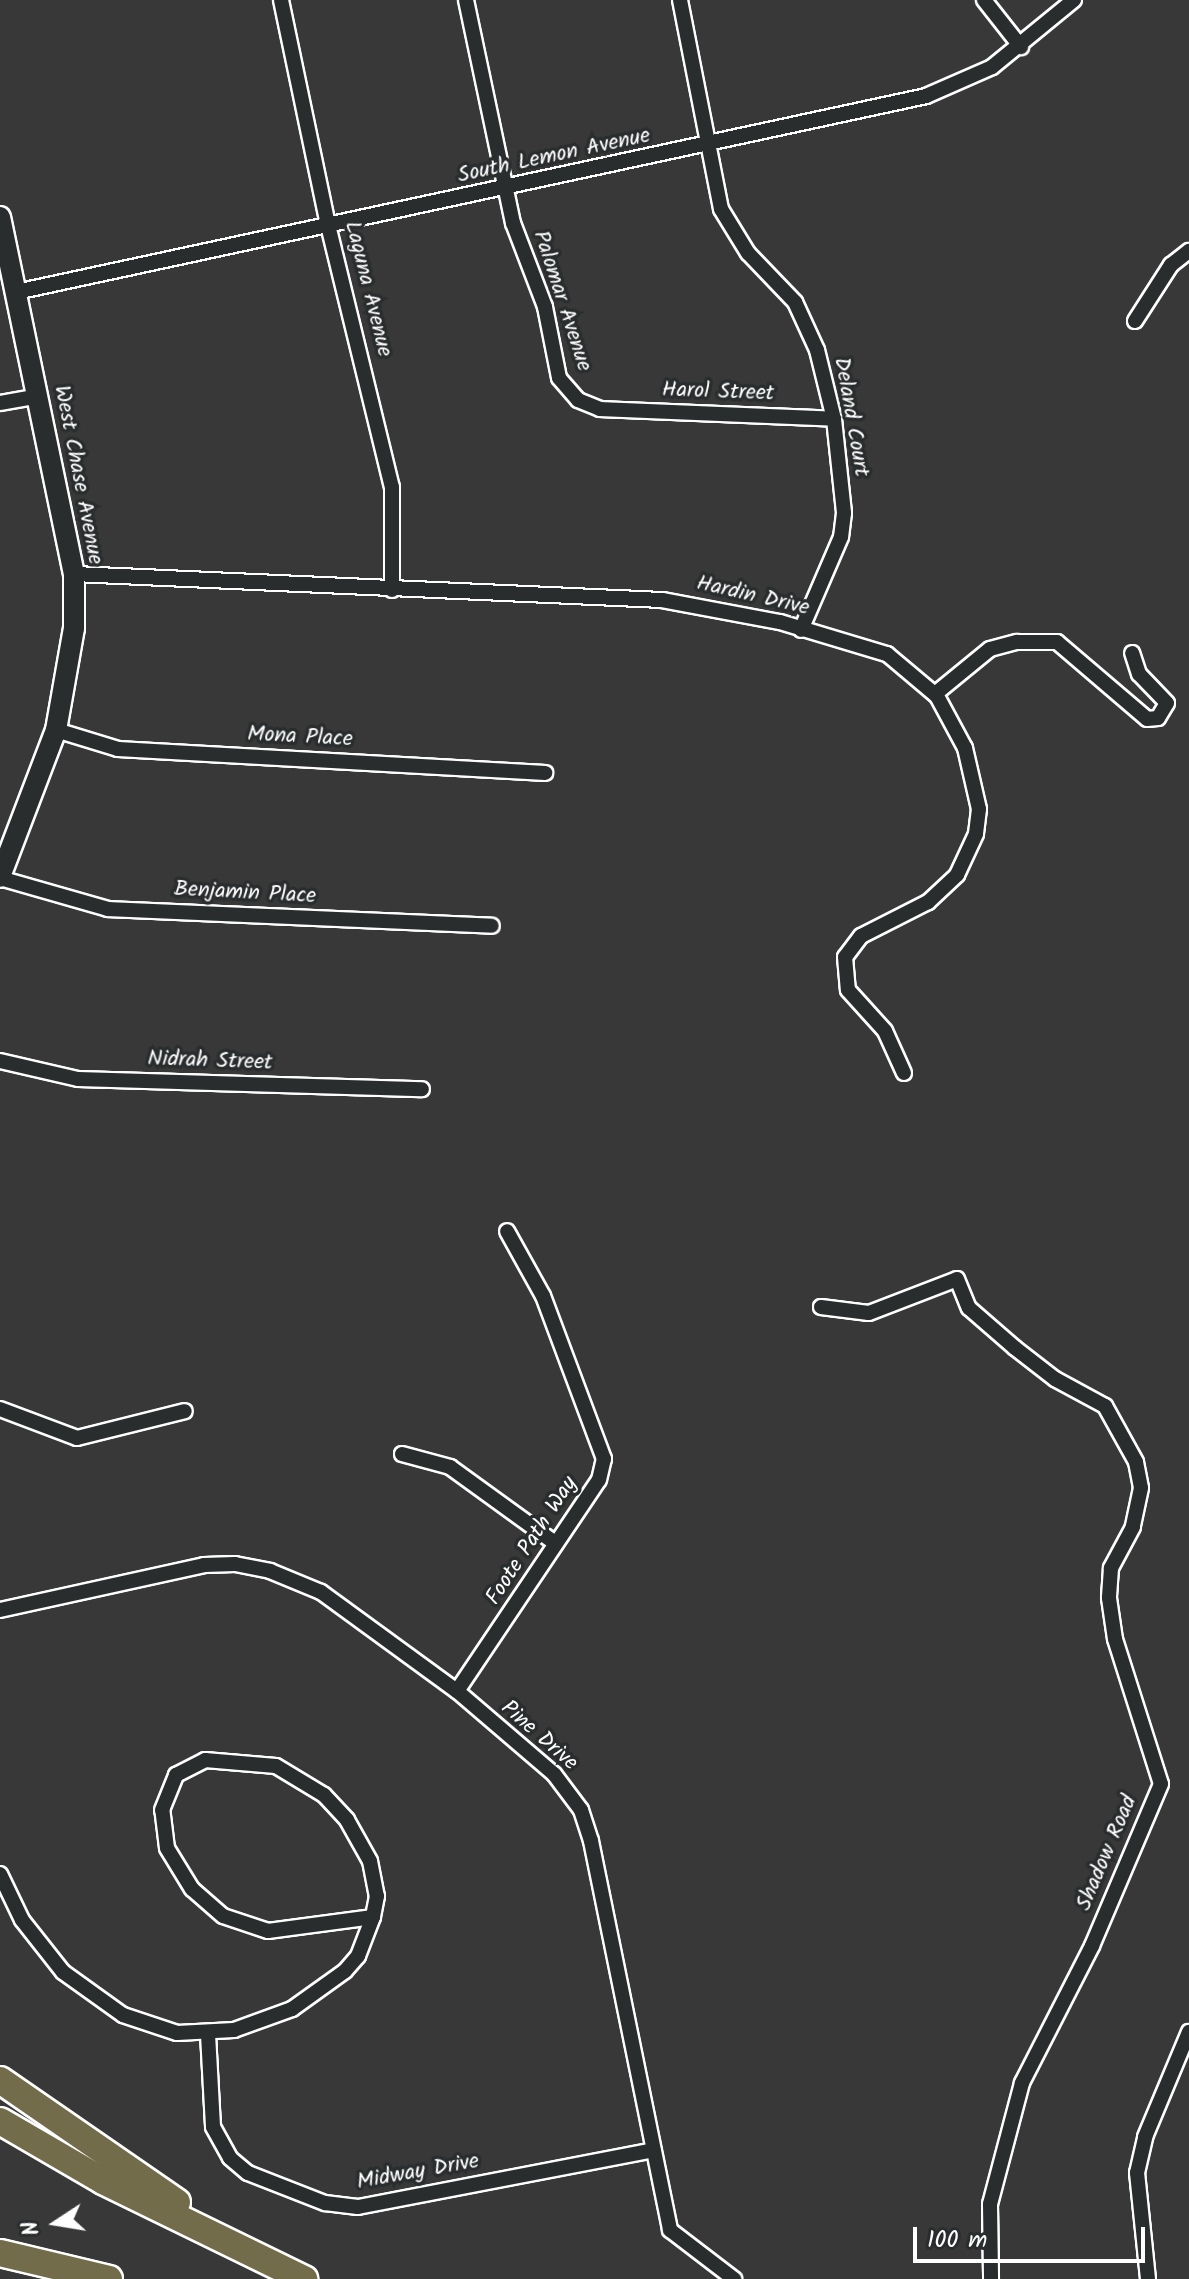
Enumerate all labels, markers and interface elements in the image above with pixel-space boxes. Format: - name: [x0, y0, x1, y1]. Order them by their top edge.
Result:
- street label: South Lemon Avenue: [455, 123, 653, 189]
- street label: Laguna Avenue: [338, 218, 398, 360]
- street label: Palomar Avenue: [527, 227, 597, 375]
- street label: Deland Court: [828, 355, 874, 479]
- street label: Harol Street: [661, 377, 775, 407]
- street label: West Chase Avenue: [48, 383, 108, 567]
- street label: Hardin Drive: [694, 570, 812, 622]
- street label: Mona Place: [247, 721, 353, 753]
- street label: Benjamin Place: [173, 876, 317, 910]
- street label: Nidrah Street: [147, 1046, 273, 1076]
- street label: Foote Path Way: [481, 1472, 583, 1610]
- street label: Pine Drive: [495, 1695, 583, 1777]
- street label: Shadow Road: [1071, 1791, 1143, 1915]
- street label: Midway Drive: [355, 2148, 481, 2196]
- north arrow: [16, 2183, 96, 2263]
- scale bar: [917, 2211, 1149, 2261]
- text: N: [13, 2218, 51, 2239]
- text: 100 m: [927, 2221, 987, 2260]

